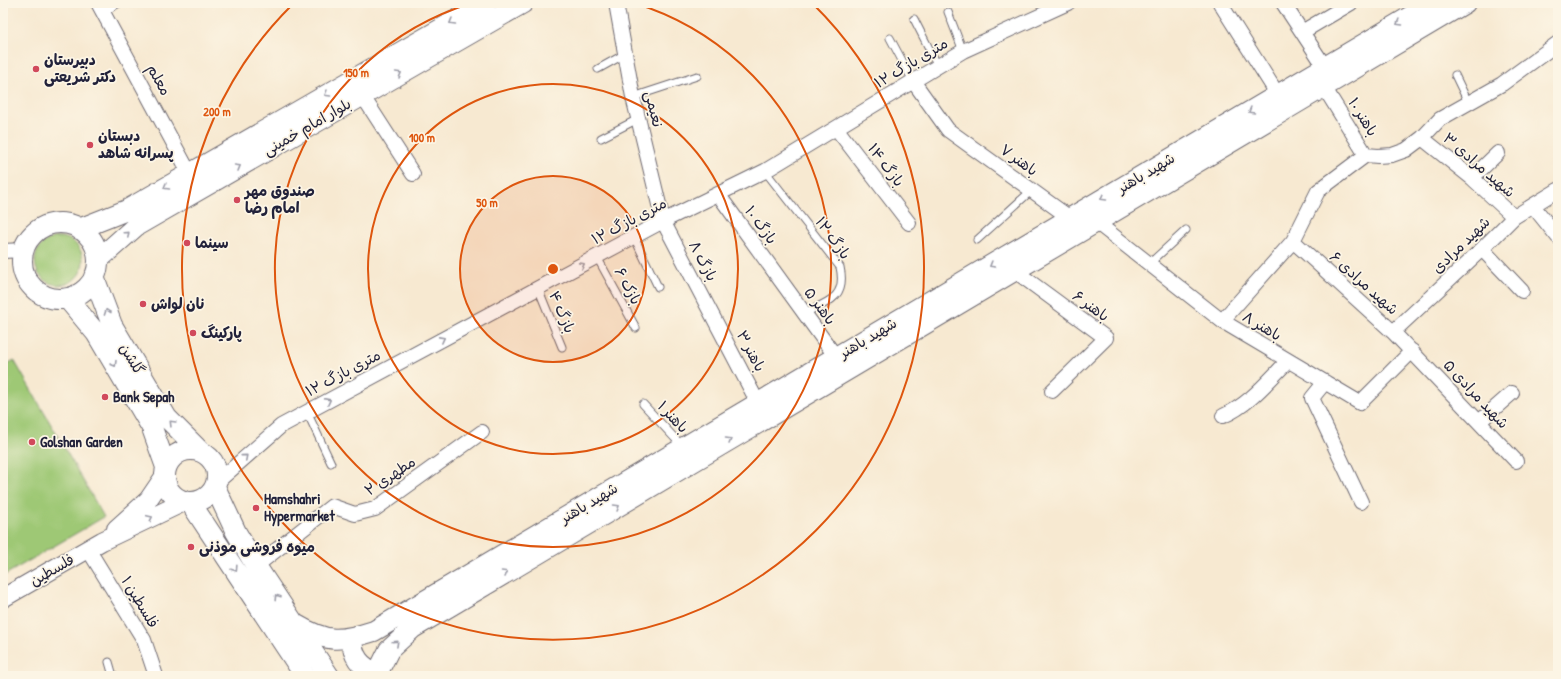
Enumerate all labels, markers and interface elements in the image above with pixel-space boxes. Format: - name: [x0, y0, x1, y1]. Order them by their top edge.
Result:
- one-way arrow: [449, 18, 456, 25]
- one-way arrow: [1396, 18, 1403, 25]
- street label: ۱۲ متری بازگ: [870, 32, 952, 93]
- place label: دبیرستان دکتر شریعتی: [44, 49, 116, 87]
- street label: معلم: [141, 60, 176, 100]
- marker: دبیرستان دکتر شریعتی: [31, 64, 41, 74]
- text: 150 m: [343, 64, 369, 81]
- one-way arrow: [395, 72, 402, 79]
- street label: نعیمی: [640, 89, 669, 129]
- one-way arrow: [324, 90, 331, 97]
- street label: بلوار امام خمینی: [259, 93, 355, 161]
- street label: باهنر ۱۰: [1343, 93, 1383, 140]
- text: 200 m: [203, 103, 231, 120]
- one-way arrow: [1248, 106, 1255, 113]
- place label: دبستان پسرانه شاهد: [98, 125, 174, 163]
- street label: شهید مرادی ۳: [1439, 127, 1520, 202]
- text: 100 m: [409, 129, 435, 146]
- street label: بازگ ۱۴: [863, 139, 910, 191]
- street label: باهنر ۷: [996, 139, 1043, 180]
- marker: دبستان پسرانه شاهد: [85, 140, 95, 150]
- street label: شهید باهنر: [1111, 147, 1179, 199]
- one-way arrow: [234, 165, 241, 172]
- place label: صندوق مهر امام رضا: [243, 180, 315, 219]
- one-way arrow: [163, 183, 170, 190]
- street label: ۱۲ متری بازگ: [587, 192, 670, 249]
- text: 50 m: [476, 194, 498, 211]
- one-way arrow: [1100, 194, 1107, 201]
- marker: صندوق مهر امام رضا: [232, 195, 242, 205]
- street label: بازگ ۱۰: [740, 201, 783, 248]
- street label: بازگ ۱۲: [811, 212, 856, 263]
- street label: شهید مرادی: [1427, 212, 1494, 278]
- one-way arrow: [122, 232, 129, 239]
- place label: سینما: [195, 232, 229, 253]
- street label: بازگ ۸: [684, 237, 723, 285]
- marker: سینما: [182, 238, 192, 248]
- street label: شهید مرادی ۶: [1325, 246, 1403, 319]
- one-way arrow: [989, 260, 996, 267]
- centre of rings: [546, 262, 560, 276]
- one-way arrow: [578, 262, 585, 270]
- street label: بازک ۶: [610, 263, 647, 308]
- street label: باهنر ۵: [800, 283, 841, 329]
- street label: باهنر ۶: [1069, 285, 1114, 326]
- street label: بازگ ۴: [544, 288, 581, 336]
- place label: نان لواش: [151, 293, 204, 314]
- marker: نان لواش: [138, 299, 148, 309]
- street label: باهنر ۸: [1239, 306, 1286, 345]
- one-way arrow: [103, 308, 111, 315]
- street label: شهید باهنر: [833, 312, 901, 364]
- place label: پارکینگ: [201, 322, 243, 343]
- street label: باهنر ۳: [732, 326, 771, 375]
- marker: پارکینگ: [188, 328, 198, 338]
- one-way arrow: [438, 337, 445, 344]
- street label: گلشن: [115, 339, 150, 379]
- street label: ۱۲ متری بازگ: [301, 344, 384, 401]
- street label: شهید مرادی ۵: [1439, 355, 1514, 433]
- one-way arrow: [109, 360, 116, 367]
- place label: Bank Sepah: [113, 386, 175, 408]
- marker: Bank Sepah: [100, 392, 110, 402]
- street label: باهنر ۱: [653, 396, 694, 437]
- one-way arrow: [323, 398, 331, 405]
- one-way arrow: [169, 421, 177, 428]
- place label: Golshan Garden: [40, 431, 123, 452]
- marker: Golshan Garden: [27, 437, 37, 447]
- one-way arrow: [725, 438, 732, 445]
- street label: مطهری ۲: [360, 451, 419, 500]
- one-way arrow: [241, 455, 248, 462]
- street label: شهید باهنر: [554, 477, 622, 529]
- place label: Hamshahri Hypermarket: [264, 488, 336, 527]
- marker: Hamshahri Hypermarket: [251, 503, 261, 513]
- one-way arrow: [613, 504, 620, 511]
- one-way arrow: [146, 515, 153, 523]
- place label: میوه فروشی موذنی: [199, 536, 315, 557]
- marker: میوه فروشی موذنی: [186, 542, 196, 552]
- street label: فلسطین: [26, 548, 78, 591]
- one-way arrow: [230, 565, 237, 572]
- one-way arrow: [501, 570, 508, 577]
- street label: فلسطین ۱: [117, 572, 164, 632]
- one-way arrow: [275, 594, 282, 601]
- one-way arrow: [391, 640, 399, 648]

